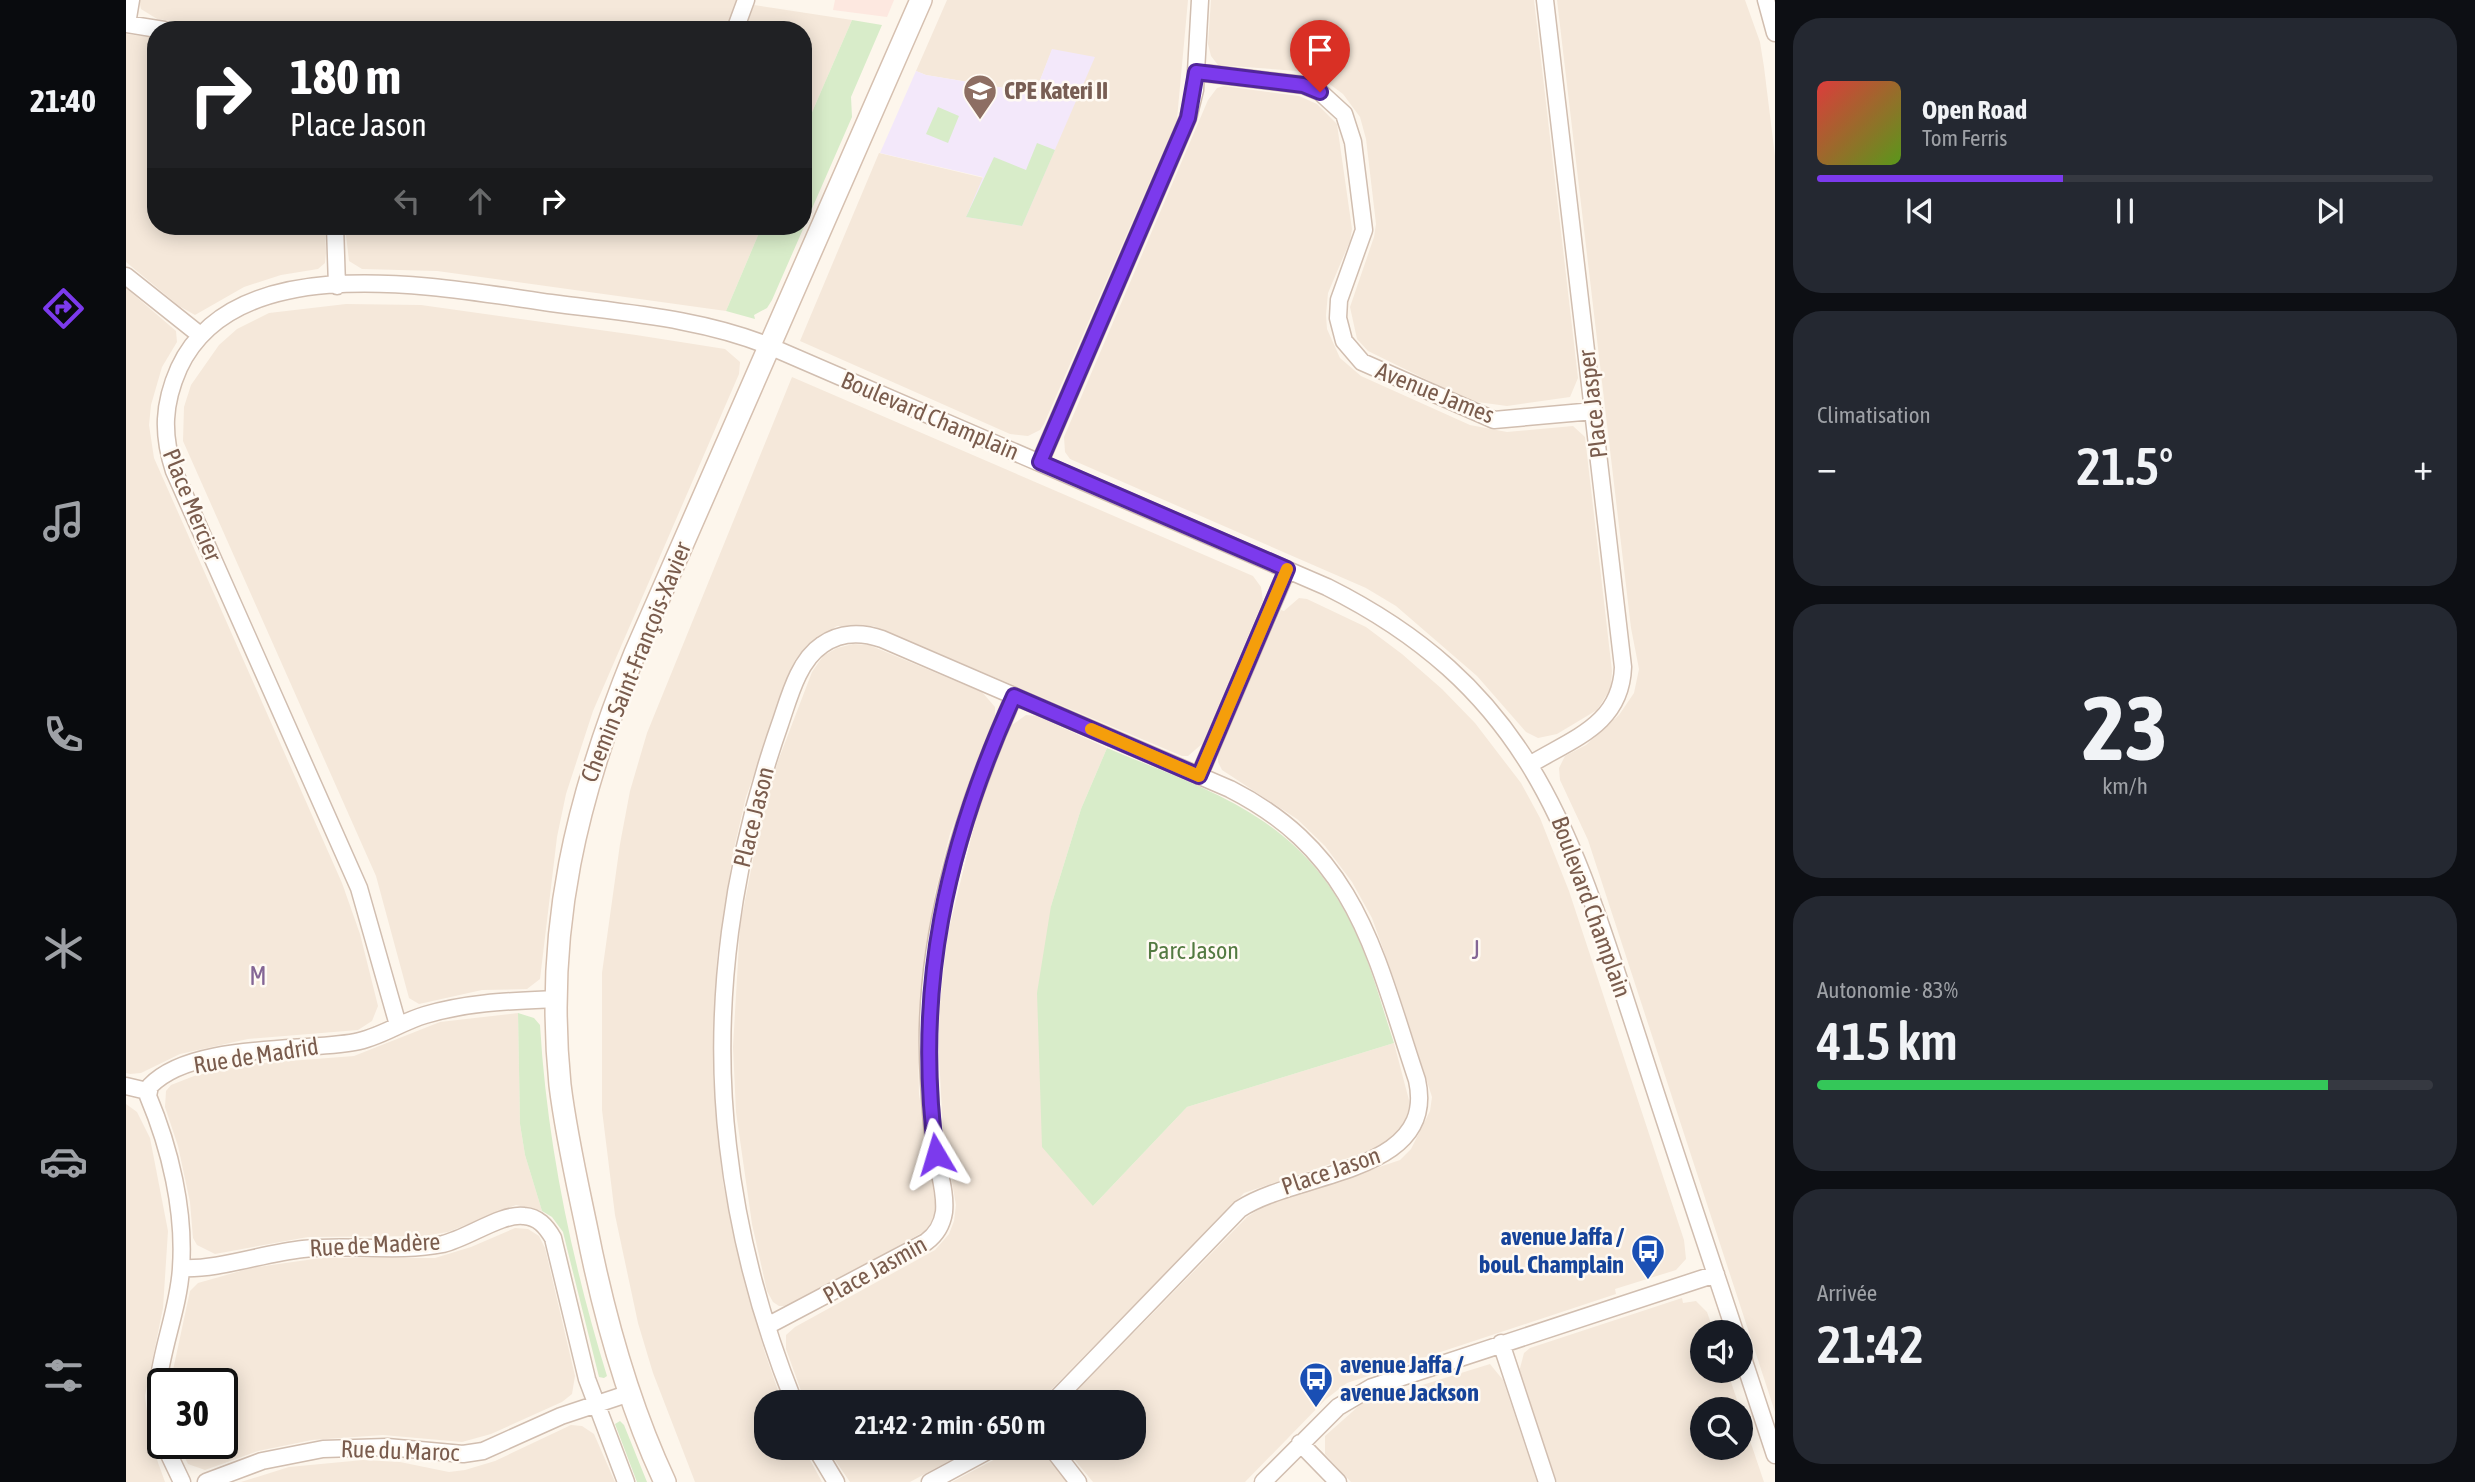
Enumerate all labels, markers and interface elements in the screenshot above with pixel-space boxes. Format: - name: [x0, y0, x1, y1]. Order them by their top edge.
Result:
- pin: [1290, 20, 1350, 92]
- icon: arrive: [1301, 31, 1339, 69]
- text: 180 m: [290, 48, 401, 104]
- icon: right: [175, 49, 266, 140]
- school or university icon: CPE Kateri II: [961, 72, 999, 121]
- place label: CPE Kateri II: [1004, 77, 1108, 104]
- text: 21:40: [30, 82, 96, 119]
- text: Open Road: [1922, 95, 2027, 125]
- text: Place Jason: [290, 106, 427, 143]
- text: Tom Ferris: [1922, 125, 2007, 151]
- icon: left: [388, 182, 426, 220]
- icon: ahead: [461, 182, 499, 220]
- icon: right: [534, 182, 572, 220]
- icon: previous: [1901, 192, 1939, 230]
- icon: pause: [2106, 192, 2144, 230]
- icon: next: [2311, 192, 2349, 230]
- icon: directions: [39, 284, 88, 333]
- street label: Place Jasper: [1572, 347, 1613, 460]
- street label: Avenue James: [1372, 357, 1498, 429]
- street label: Boulevard Champlain: [837, 366, 1023, 465]
- text: Climatisation: [1817, 402, 1931, 428]
- text: 21.5°: [2077, 436, 2173, 496]
- street label: Place Mercier: [158, 445, 228, 566]
- text: −: [1817, 445, 1837, 488]
- text: +: [2413, 445, 2433, 488]
- icon: music: [39, 497, 88, 546]
- street label: Chemin Saint-François-Xavier: [575, 537, 696, 786]
- text: 23: [2082, 675, 2168, 779]
- icon: phone: [39, 710, 88, 759]
- street label: Place Jason: [728, 764, 779, 870]
- text: km/h: [2102, 773, 2148, 799]
- street label: Boulevard Champlain: [1546, 813, 1637, 1001]
- icon: climate: [39, 924, 88, 973]
- district label: J: [1472, 935, 1482, 965]
- park label: Parc Jason: [1147, 937, 1239, 964]
- district label: M: [249, 961, 269, 991]
- text: Autonomie · 83%: [1817, 977, 1958, 1003]
- text: 415 km: [1817, 1011, 1958, 1071]
- street label: Rue de Madrid: [192, 1032, 320, 1079]
- position arrow: [899, 1117, 973, 1191]
- icon: car: [39, 1137, 88, 1186]
- street label: Place Jason: [1278, 1141, 1384, 1200]
- place label: avenue Jaffa / boul. Champlain: [1479, 1223, 1625, 1278]
- street label: Rue de Madère: [309, 1228, 441, 1261]
- street label: Place Jasmin: [818, 1230, 931, 1309]
- bus stop icon: avenue Jaffa / boul. Champlain: [1629, 1232, 1667, 1281]
- text: Arrivée: [1817, 1280, 1877, 1306]
- text: 21:42: [1817, 1314, 1924, 1374]
- map controls: [1690, 1320, 1753, 1460]
- button: sound: [1690, 1320, 1753, 1383]
- icon: filters: [39, 1351, 88, 1400]
- place label: avenue Jaffa / avenue Jackson: [1340, 1351, 1479, 1406]
- bus stop icon: avenue Jaffa / avenue Jackson: [1297, 1360, 1335, 1409]
- speed limit sign: 30: [147, 1368, 238, 1459]
- button: search: [1690, 1397, 1753, 1460]
- text: 21:42 · 2 min · 650 m: [855, 1410, 1045, 1440]
- street label: Rue du Maroc: [340, 1435, 460, 1466]

